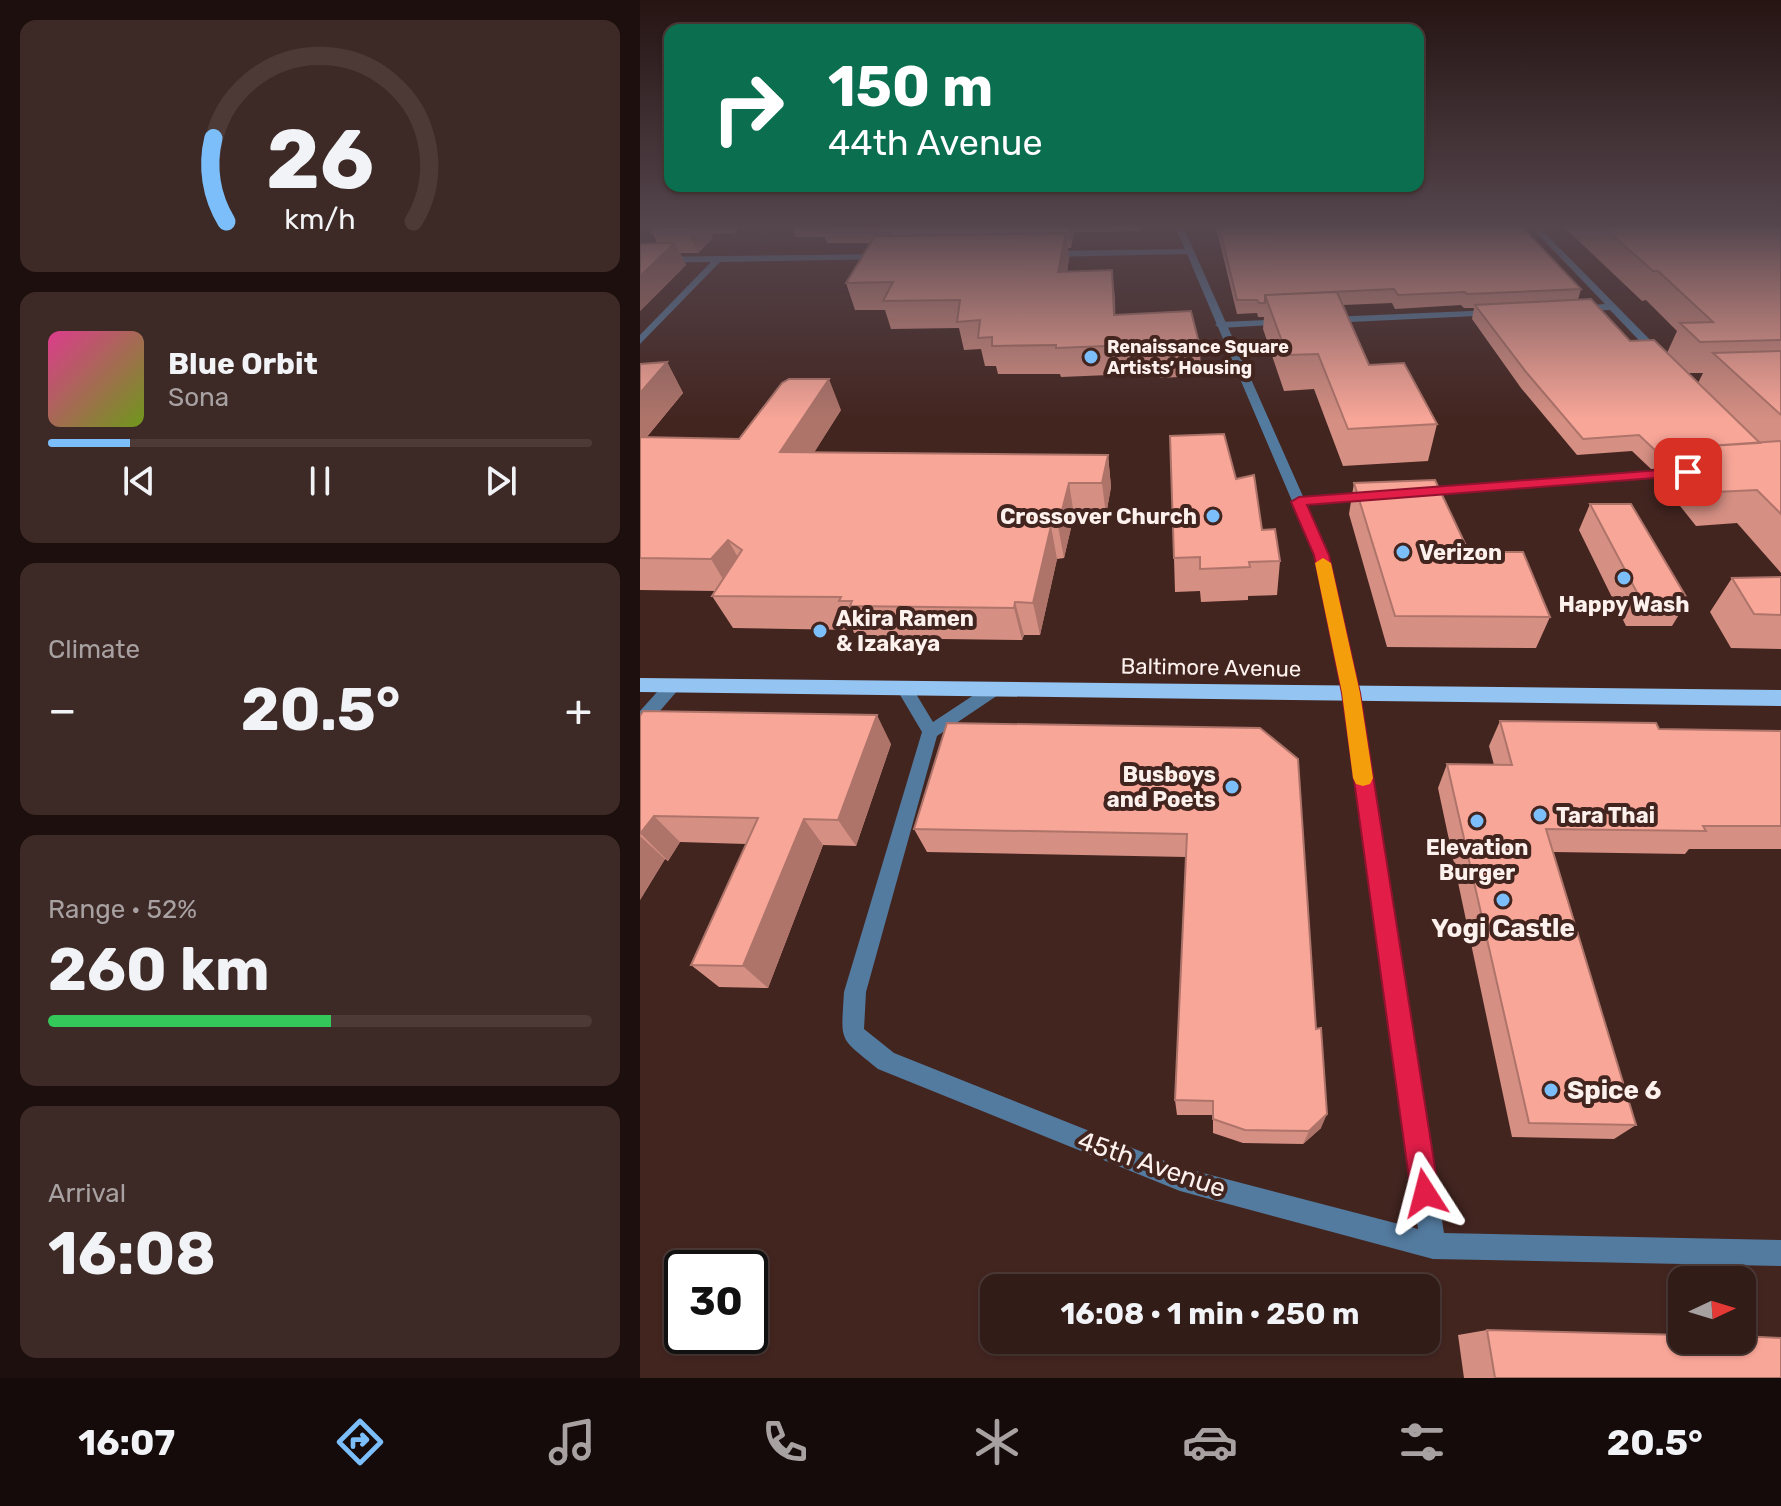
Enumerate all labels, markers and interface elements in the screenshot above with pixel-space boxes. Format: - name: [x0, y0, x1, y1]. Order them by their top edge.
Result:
- text: 150 m: [828, 54, 993, 120]
- icon: right: [696, 56, 800, 160]
- text: 26: [266, 109, 374, 208]
- text: 44th Avenue: [828, 121, 1043, 164]
- text: km/h: [284, 202, 356, 236]
- place label: Renaissance Square Artists’ Housing: [1107, 336, 1289, 379]
- text: Blue Orbit: [168, 346, 318, 382]
- marker: Renaissance Square Artists’ Housing: [1082, 348, 1100, 366]
- text: Sona: [168, 382, 229, 413]
- pin: [1654, 438, 1722, 506]
- icon: arrive: [1666, 450, 1710, 494]
- icon: previous: [117, 459, 161, 503]
- icon: pause: [298, 459, 342, 503]
- icon: next: [479, 459, 523, 503]
- place label: Crossover Church: [1000, 503, 1197, 530]
- marker: Crossover Church: [1204, 507, 1222, 525]
- place label: Verizon: [1419, 539, 1502, 566]
- marker: Verizon: [1394, 543, 1412, 561]
- marker: Happy Wash: [1615, 569, 1633, 587]
- place label: Happy Wash: [1558, 591, 1690, 618]
- place label: Akira Ramen & Izakaya: [836, 605, 974, 657]
- marker: Akira Ramen & Izakaya: [811, 622, 829, 640]
- text: Climate: [48, 634, 140, 665]
- street label: Baltimore Avenue: [1120, 652, 1302, 683]
- text: 20.5°: [241, 674, 401, 745]
- text: −: [48, 684, 77, 736]
- text: +: [565, 684, 592, 736]
- place label: Busboys and Poets: [1107, 761, 1216, 813]
- marker: Busboys and Poets: [1223, 778, 1241, 796]
- place label: Tara Thai: [1556, 802, 1655, 829]
- marker: Tara Thai: [1531, 806, 1549, 824]
- marker: Elevation Burger: [1468, 812, 1486, 830]
- place label: Elevation Burger: [1426, 834, 1528, 886]
- marker: Yogi Castle: [1494, 891, 1512, 909]
- text: Range · 52%: [48, 894, 197, 925]
- place label: Yogi Castle: [1431, 913, 1575, 944]
- text: 260 km: [48, 934, 270, 1005]
- place label: Spice 6: [1567, 1075, 1661, 1106]
- marker: Spice 6: [1542, 1081, 1560, 1099]
- street label: 45th Avenue: [1074, 1125, 1230, 1204]
- position arrow: [1383, 1151, 1467, 1235]
- text: Arrival: [48, 1178, 126, 1209]
- text: 16:08: [48, 1218, 216, 1289]
- speed limit sign: 30: [664, 1250, 768, 1354]
- north arrow: [1668, 1266, 1756, 1354]
- map controls: [1668, 1266, 1756, 1354]
- text: 16:08 · 1 min · 250 m: [1060, 1296, 1360, 1332]
- icon: directions: [332, 1414, 388, 1470]
- icon: music: [544, 1414, 600, 1470]
- icon: phone: [757, 1414, 813, 1470]
- icon: climate: [969, 1414, 1025, 1470]
- icon: car: [1182, 1414, 1238, 1470]
- icon: filters: [1394, 1414, 1450, 1470]
- text: 16:07: [78, 1421, 175, 1464]
- text: 20.5°: [1607, 1421, 1703, 1464]

